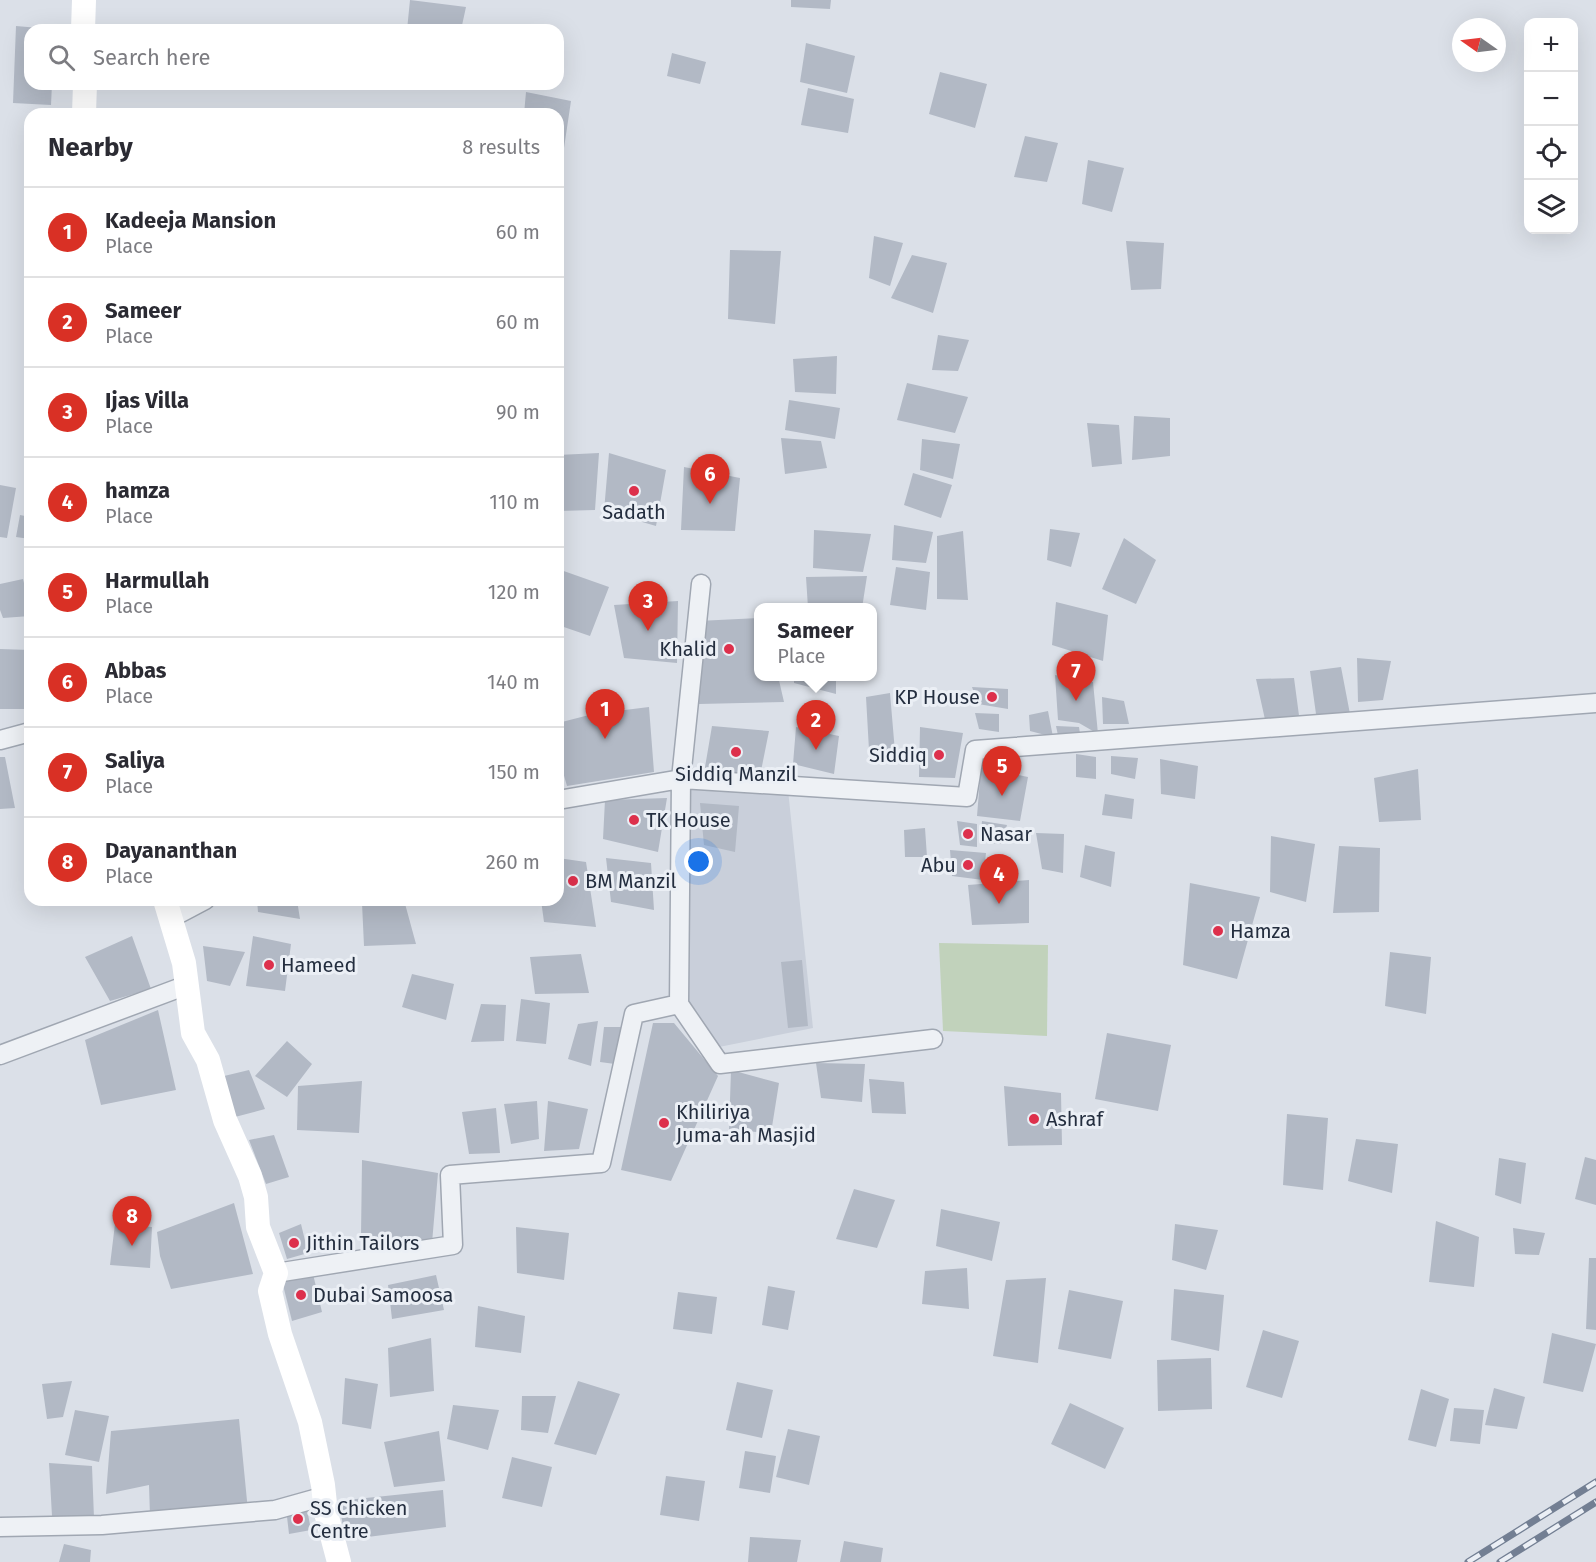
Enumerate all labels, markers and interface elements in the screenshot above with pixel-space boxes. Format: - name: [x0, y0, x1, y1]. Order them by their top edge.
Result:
- north arrow: [1452, 18, 1506, 72]
- map controls: [1524, 18, 1578, 234]
- button: +: [1524, 18, 1578, 72]
- search box: [24, 24, 564, 90]
- icon: search: [45, 41, 78, 74]
- text: Search here: [93, 44, 211, 71]
- button: −: [1524, 72, 1578, 126]
- button: locate: [1524, 126, 1578, 180]
- text: Nearby: [48, 132, 133, 163]
- text: 8 results: [462, 135, 540, 159]
- button: layers: [1524, 180, 1578, 234]
- text: Kadeeja Mansion: [105, 207, 276, 234]
- text: 1: [63, 220, 72, 244]
- text: 60 m: [496, 220, 540, 244]
- text: Place: [105, 234, 153, 258]
- text: Sameer: [105, 297, 181, 324]
- text: 2: [62, 310, 73, 334]
- text: 60 m: [496, 310, 540, 334]
- text: Place: [105, 324, 153, 348]
- text: Ijas Villa: [105, 387, 189, 414]
- text: 3: [62, 400, 73, 424]
- text: 90 m: [496, 400, 540, 424]
- text: Place: [105, 414, 153, 438]
- pin: 6: [690, 454, 730, 504]
- text: hamza: [105, 477, 170, 504]
- marker: Sadath: [627, 484, 641, 498]
- text: 4: [62, 490, 73, 514]
- text: 110 m: [489, 490, 540, 514]
- place label: Sadath: [602, 500, 666, 524]
- text: Place: [105, 504, 153, 528]
- text: Harmullah: [105, 567, 209, 594]
- text: 5: [62, 580, 73, 604]
- text: 120 m: [488, 580, 540, 604]
- pin: 3: [628, 582, 668, 631]
- text: Place: [105, 594, 153, 618]
- popup: [754, 603, 877, 681]
- text: Sameer: [777, 617, 854, 644]
- place label: Khalid: [659, 637, 717, 661]
- marker: Khalid: [722, 642, 736, 656]
- text: Place: [777, 644, 825, 668]
- pin: 7: [1056, 652, 1096, 701]
- text: Abbas: [105, 657, 167, 684]
- text: 6: [62, 670, 73, 694]
- text: 140 m: [487, 670, 540, 694]
- text: Place: [105, 684, 153, 708]
- place label: KP House: [894, 685, 980, 709]
- pin: 1: [586, 690, 624, 739]
- marker: KP House: [985, 690, 999, 704]
- pin: 2: [796, 700, 836, 750]
- place label: Siddiq: [869, 743, 927, 767]
- marker: Siddiq Manzil: [729, 745, 743, 759]
- pin: 5: [982, 746, 1022, 796]
- text: Saliya: [105, 747, 165, 774]
- marker: Siddiq: [932, 748, 946, 762]
- text: 7: [63, 760, 72, 784]
- text: 150 m: [488, 760, 540, 784]
- place label: Siddiq Manzil: [675, 762, 797, 786]
- text: Place: [105, 774, 153, 798]
- place label: TK House: [646, 808, 731, 832]
- marker: TK House: [627, 813, 641, 827]
- place label: Nasar: [980, 822, 1032, 846]
- marker: Nasar: [961, 827, 975, 841]
- text: Dayananthan: [105, 837, 237, 864]
- your location: [684, 847, 713, 876]
- text: 8: [62, 850, 73, 874]
- text: 260 m: [486, 850, 540, 874]
- place label: Abu: [921, 853, 956, 877]
- pin: 4: [980, 854, 1018, 904]
- marker: Abu: [961, 858, 975, 872]
- text: Place: [105, 864, 153, 888]
- place label: BM Manzil: [585, 869, 677, 893]
- marker: BM Manzil: [566, 874, 580, 888]
- place label: Hamza: [1230, 919, 1291, 943]
- marker: Hamza: [1211, 924, 1225, 938]
- place label: Hameed: [281, 953, 356, 977]
- marker: Hameed: [262, 958, 276, 972]
- place label: Khiliriya Juma-ah Masjid: [676, 1100, 816, 1147]
- place label: Ashraf: [1046, 1107, 1104, 1131]
- marker: Ashraf: [1027, 1112, 1041, 1126]
- marker: Khiliriya Juma-ah Masjid: [657, 1116, 671, 1130]
- pin: 8: [112, 1196, 152, 1246]
- place label: Jithin Tailors: [306, 1231, 419, 1255]
- marker: Jithin Tailors: [287, 1236, 301, 1250]
- place label: Dubai Samoosa: [313, 1283, 453, 1307]
- marker: Dubai Samoosa: [294, 1288, 308, 1302]
- place label: SS Chicken Centre: [310, 1496, 407, 1543]
- marker: SS Chicken Centre: [291, 1512, 305, 1526]

